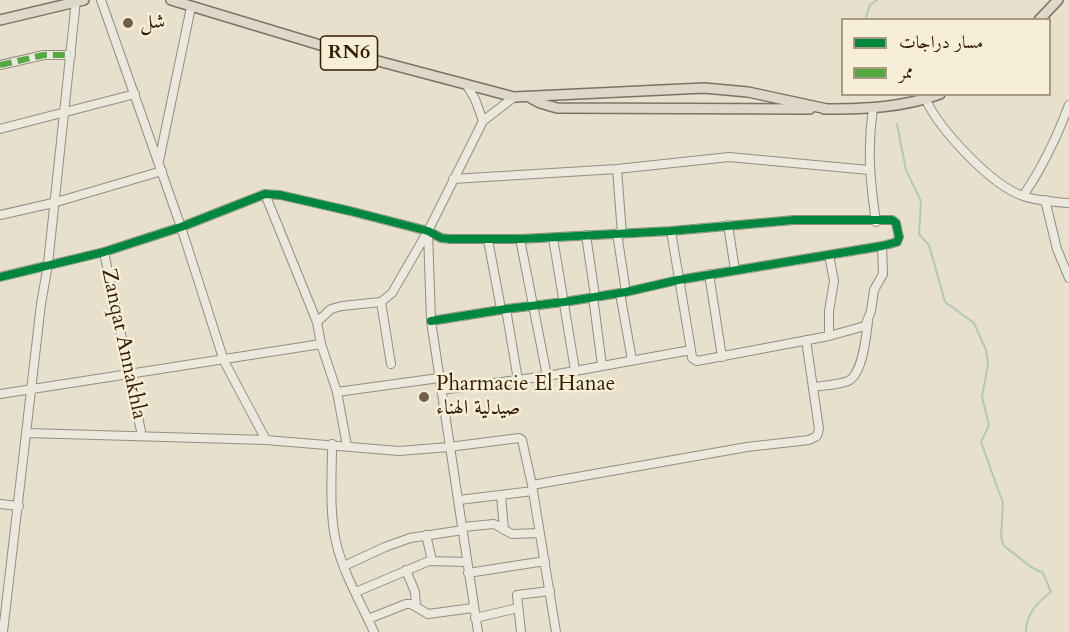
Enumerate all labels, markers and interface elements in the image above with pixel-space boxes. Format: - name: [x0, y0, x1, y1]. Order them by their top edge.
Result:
- place label: شل: [140, 10, 165, 36]
- marker: شل: [121, 16, 135, 30]
- legend: [841, 18, 1051, 96]
- text: مسار دراجات: [899, 30, 983, 55]
- road number: RN6: [320, 36, 378, 70]
- text: ممر: [899, 60, 913, 85]
- street label: Zanqat Annakhla: [95, 266, 151, 422]
- place label: Pharmacie El Hanae صيدلية الهناء: [436, 372, 615, 422]
- marker: Pharmacie El Hanae صيدلية الهناء: [417, 390, 431, 404]

